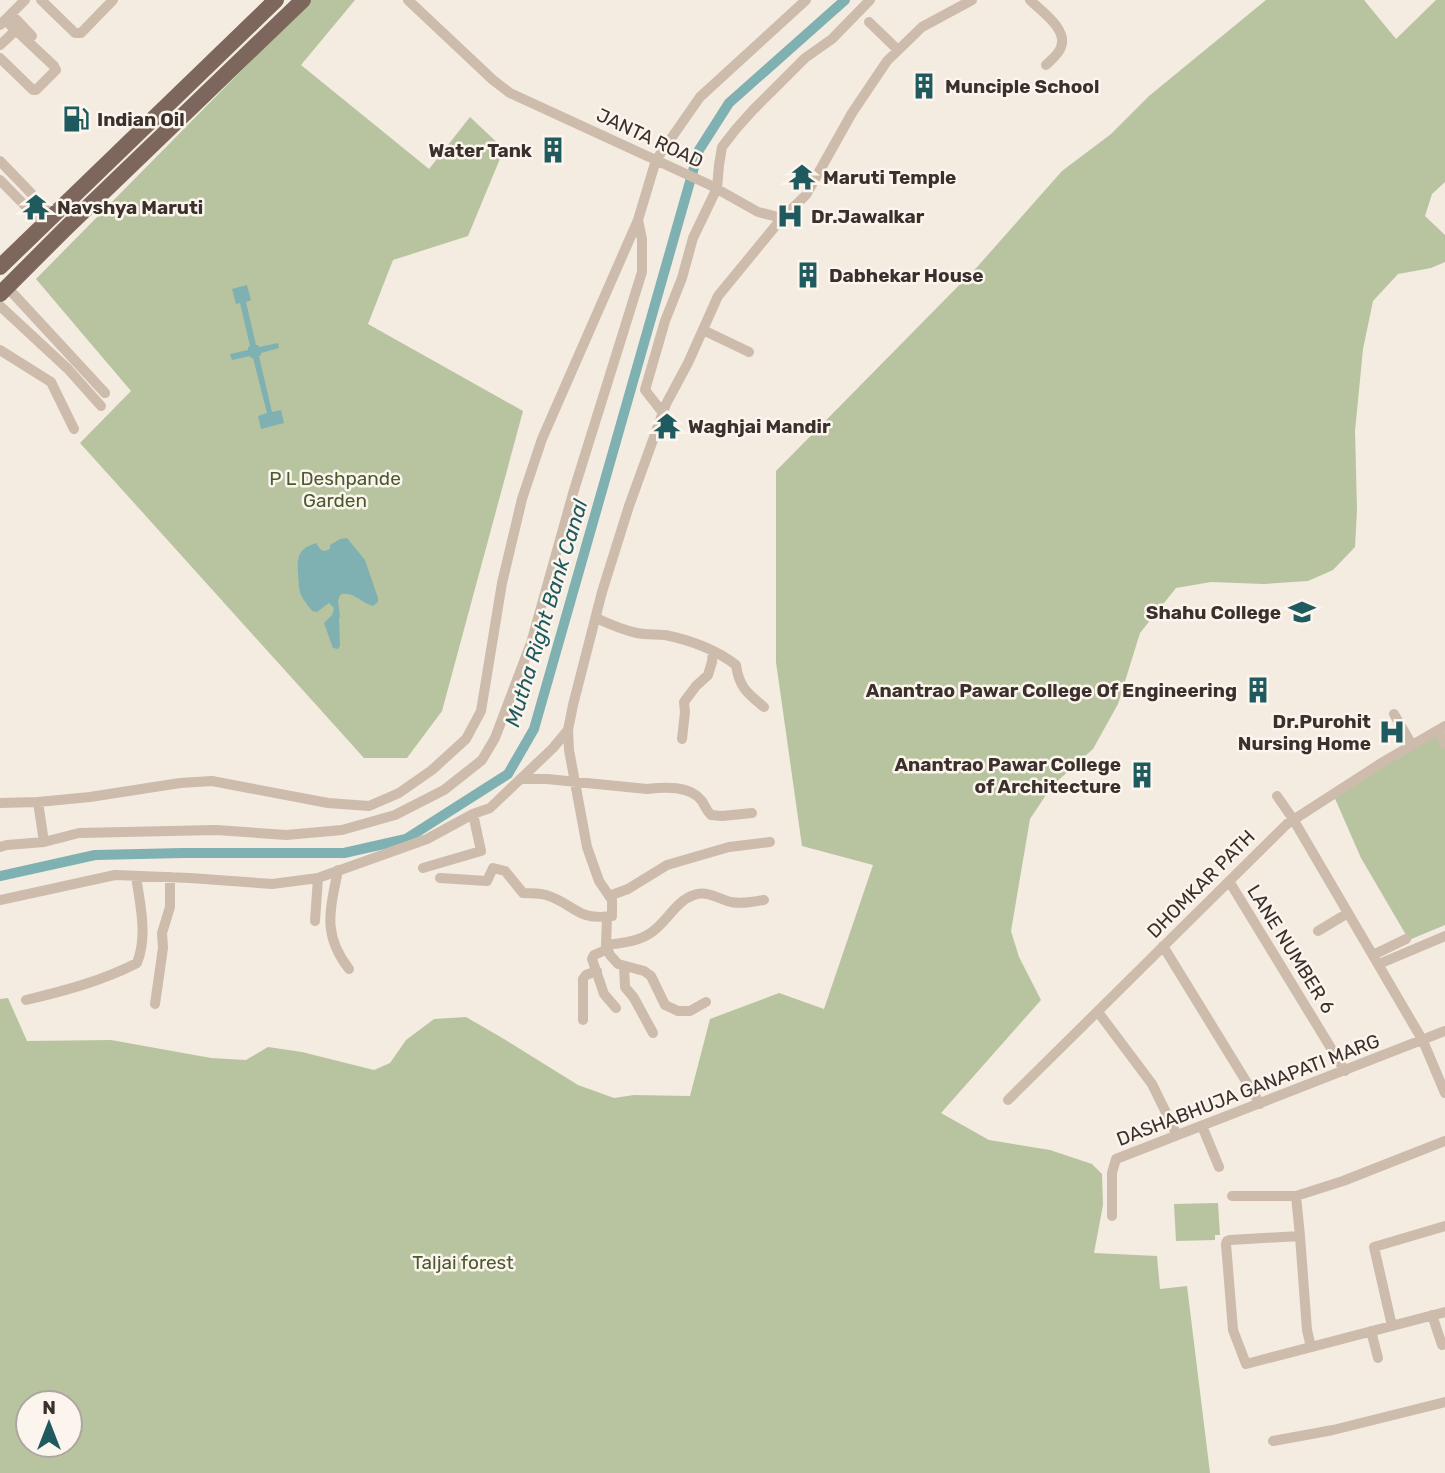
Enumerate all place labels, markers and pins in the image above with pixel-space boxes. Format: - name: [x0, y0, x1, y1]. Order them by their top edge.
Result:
- building icon: Munciple School: [909, 71, 939, 101]
- place label: Munciple School: [945, 75, 1099, 98]
- fuel station icon: Indian Oil: [61, 104, 91, 134]
- place label: Indian Oil: [97, 108, 185, 131]
- building icon: Water Tank: [538, 135, 568, 165]
- place label: Water Tank: [429, 139, 532, 162]
- temple icon: Maruti Temple: [787, 162, 817, 192]
- place label: Maruti Temple: [823, 166, 956, 189]
- temple icon: Navshya Maruti: [21, 192, 51, 222]
- place label: Navshya Maruti: [57, 196, 203, 219]
- hospital icon: Dr.Jawalkar: [775, 201, 805, 231]
- place label: Dr.Jawalkar: [811, 205, 925, 228]
- building icon: Dabhekar House: [793, 260, 823, 290]
- place label: Dabhekar House: [829, 264, 984, 287]
- temple icon: Waghjai Mandir: [652, 411, 682, 441]
- place label: Waghjai Mandir: [688, 415, 831, 438]
- school or university icon: Shahu College: [1287, 597, 1317, 627]
- place label: Shahu College: [1146, 601, 1281, 624]
- building icon: Anantrao Pawar College Of Engineering: [1243, 675, 1273, 705]
- place label: Anantrao Pawar College Of Engineering: [866, 679, 1237, 702]
- place label: Dr.Purohit Nursing Home: [1238, 710, 1371, 755]
- hospital icon: Dr.Purohit Nursing Home: [1377, 717, 1407, 747]
- place label: Anantrao Pawar College of Architecture: [894, 753, 1121, 798]
- building icon: Anantrao Pawar College of Architecture: [1127, 760, 1157, 790]

